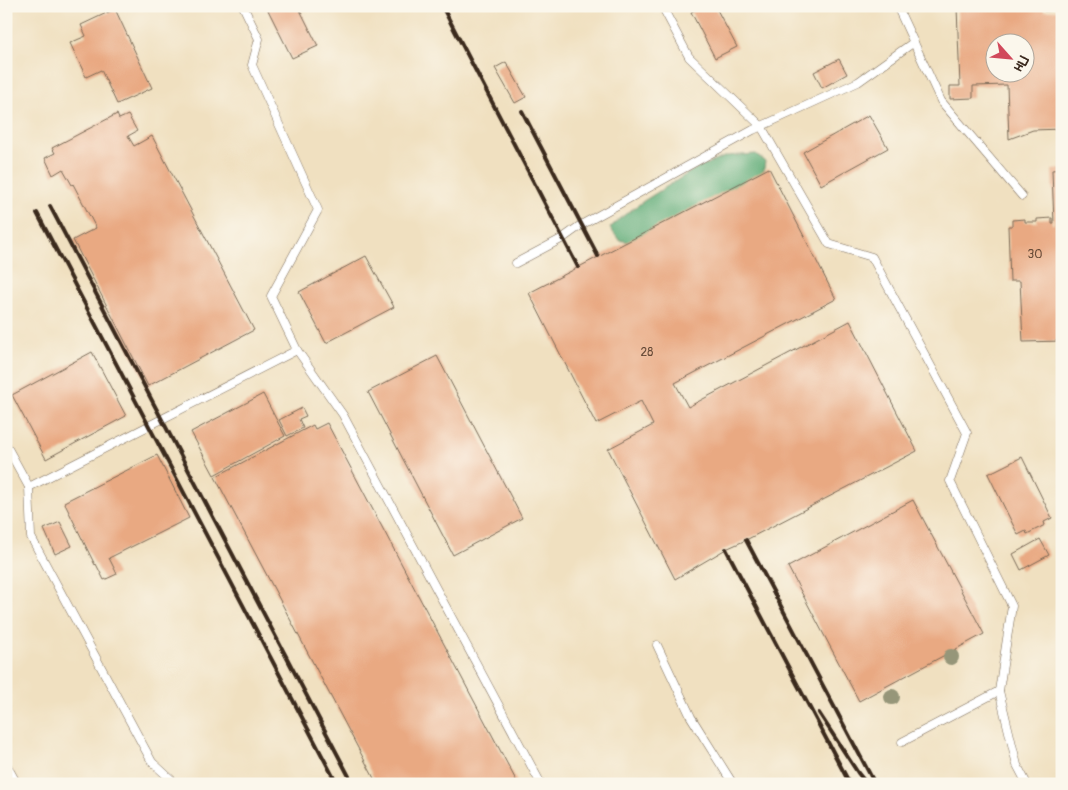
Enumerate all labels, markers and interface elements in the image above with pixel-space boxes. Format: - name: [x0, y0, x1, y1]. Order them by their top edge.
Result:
- north arrow: [986, 32, 1036, 82]
- text: Пн: [1010, 53, 1032, 74]
- house number: 30: [1028, 247, 1042, 262]
- house number: 28: [641, 345, 653, 360]

